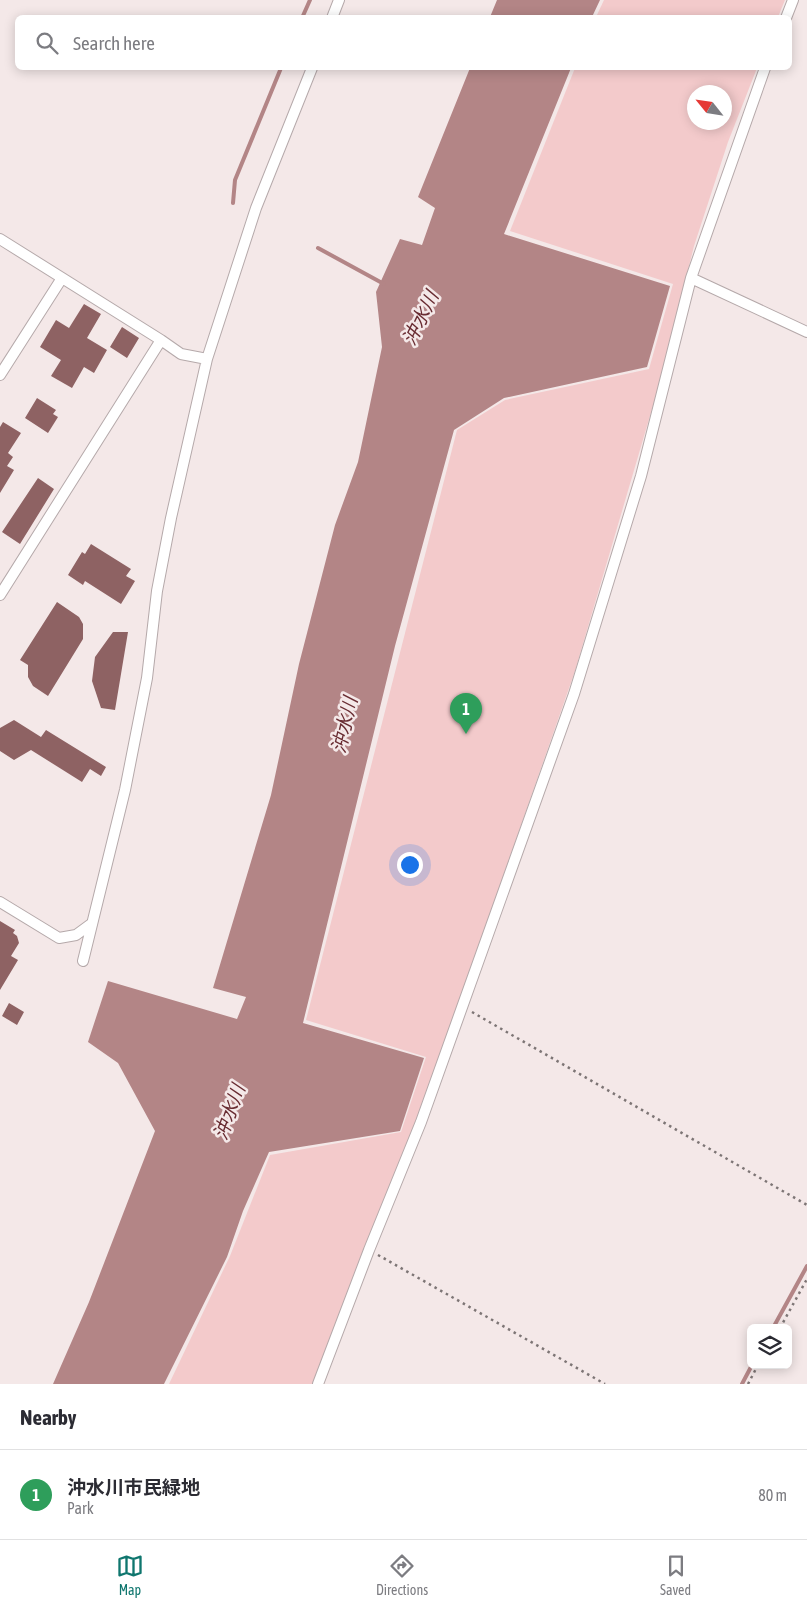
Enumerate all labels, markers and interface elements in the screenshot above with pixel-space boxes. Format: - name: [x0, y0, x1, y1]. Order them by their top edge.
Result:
- search box: [15, 15, 792, 70]
- icon: search: [33, 29, 61, 57]
- text: Search here: [73, 32, 155, 54]
- north arrow: [687, 85, 732, 130]
- water label: 沖水川: [398, 286, 443, 348]
- water label: 沖水川: [327, 693, 362, 755]
- pin: 1: [450, 693, 482, 734]
- your location: [397, 852, 423, 878]
- water label: 沖水川: [209, 1080, 250, 1143]
- map controls: [747, 1324, 792, 1369]
- button: layers: [747, 1324, 792, 1369]
- text: Nearby: [20, 1405, 76, 1429]
- text: 沖水川市民緑地: [67, 1476, 200, 1498]
- text: 1: [32, 1486, 40, 1504]
- text: 80 m: [758, 1486, 787, 1504]
- text: Park: [67, 1499, 94, 1517]
- tab: Map: [116, 1552, 144, 1598]
- tab: Directions: [376, 1552, 428, 1598]
- tab: Saved: [660, 1552, 691, 1598]

